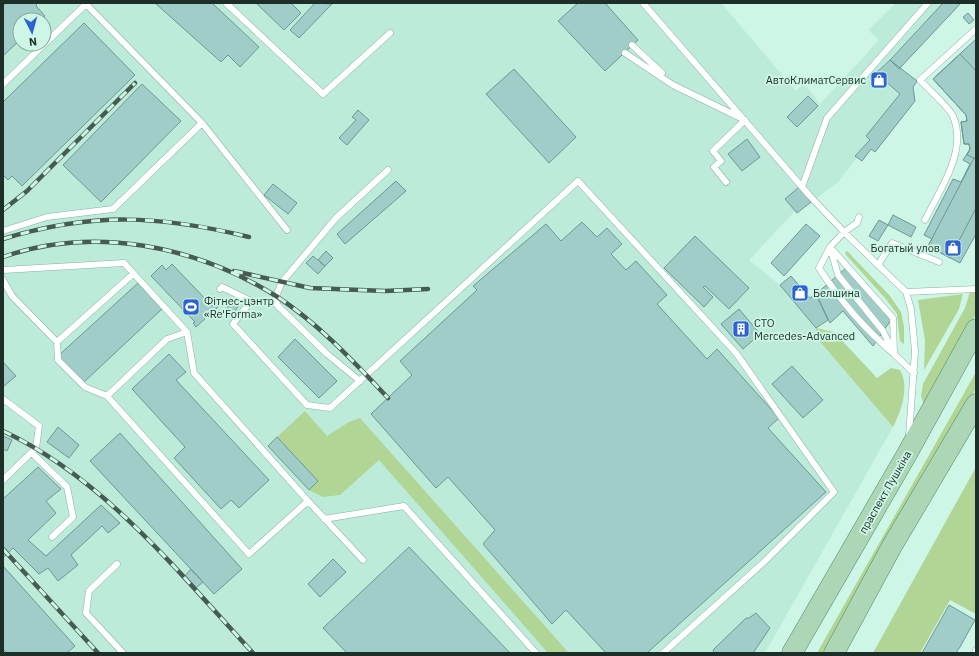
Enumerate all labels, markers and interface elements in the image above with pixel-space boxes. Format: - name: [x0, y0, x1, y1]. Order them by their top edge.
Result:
- north arrow: [12, 12, 52, 52]
- text: N: [28, 35, 38, 49]
- shop icon: АвтоКлиматСервис: [869, 70, 889, 90]
- place label: АвтоКлиматСервис: [766, 73, 866, 87]
- shop icon: Богатый улов: [943, 238, 963, 258]
- place label: Богатый улов: [871, 241, 940, 255]
- shop icon: Белшина: [790, 283, 810, 303]
- place label: Белшина: [813, 286, 860, 300]
- place label: Фітнес-цэнтр «Re'Forma»: [204, 294, 274, 321]
- sports icon: Фітнес-цэнтр «Re'Forma»: [181, 297, 201, 317]
- place label: СТО Mercedes-Advanced: [754, 316, 855, 343]
- building icon: СТО Mercedes-Advanced: [731, 319, 751, 339]
- street label: праспект Пушкіна: [856, 448, 914, 536]

